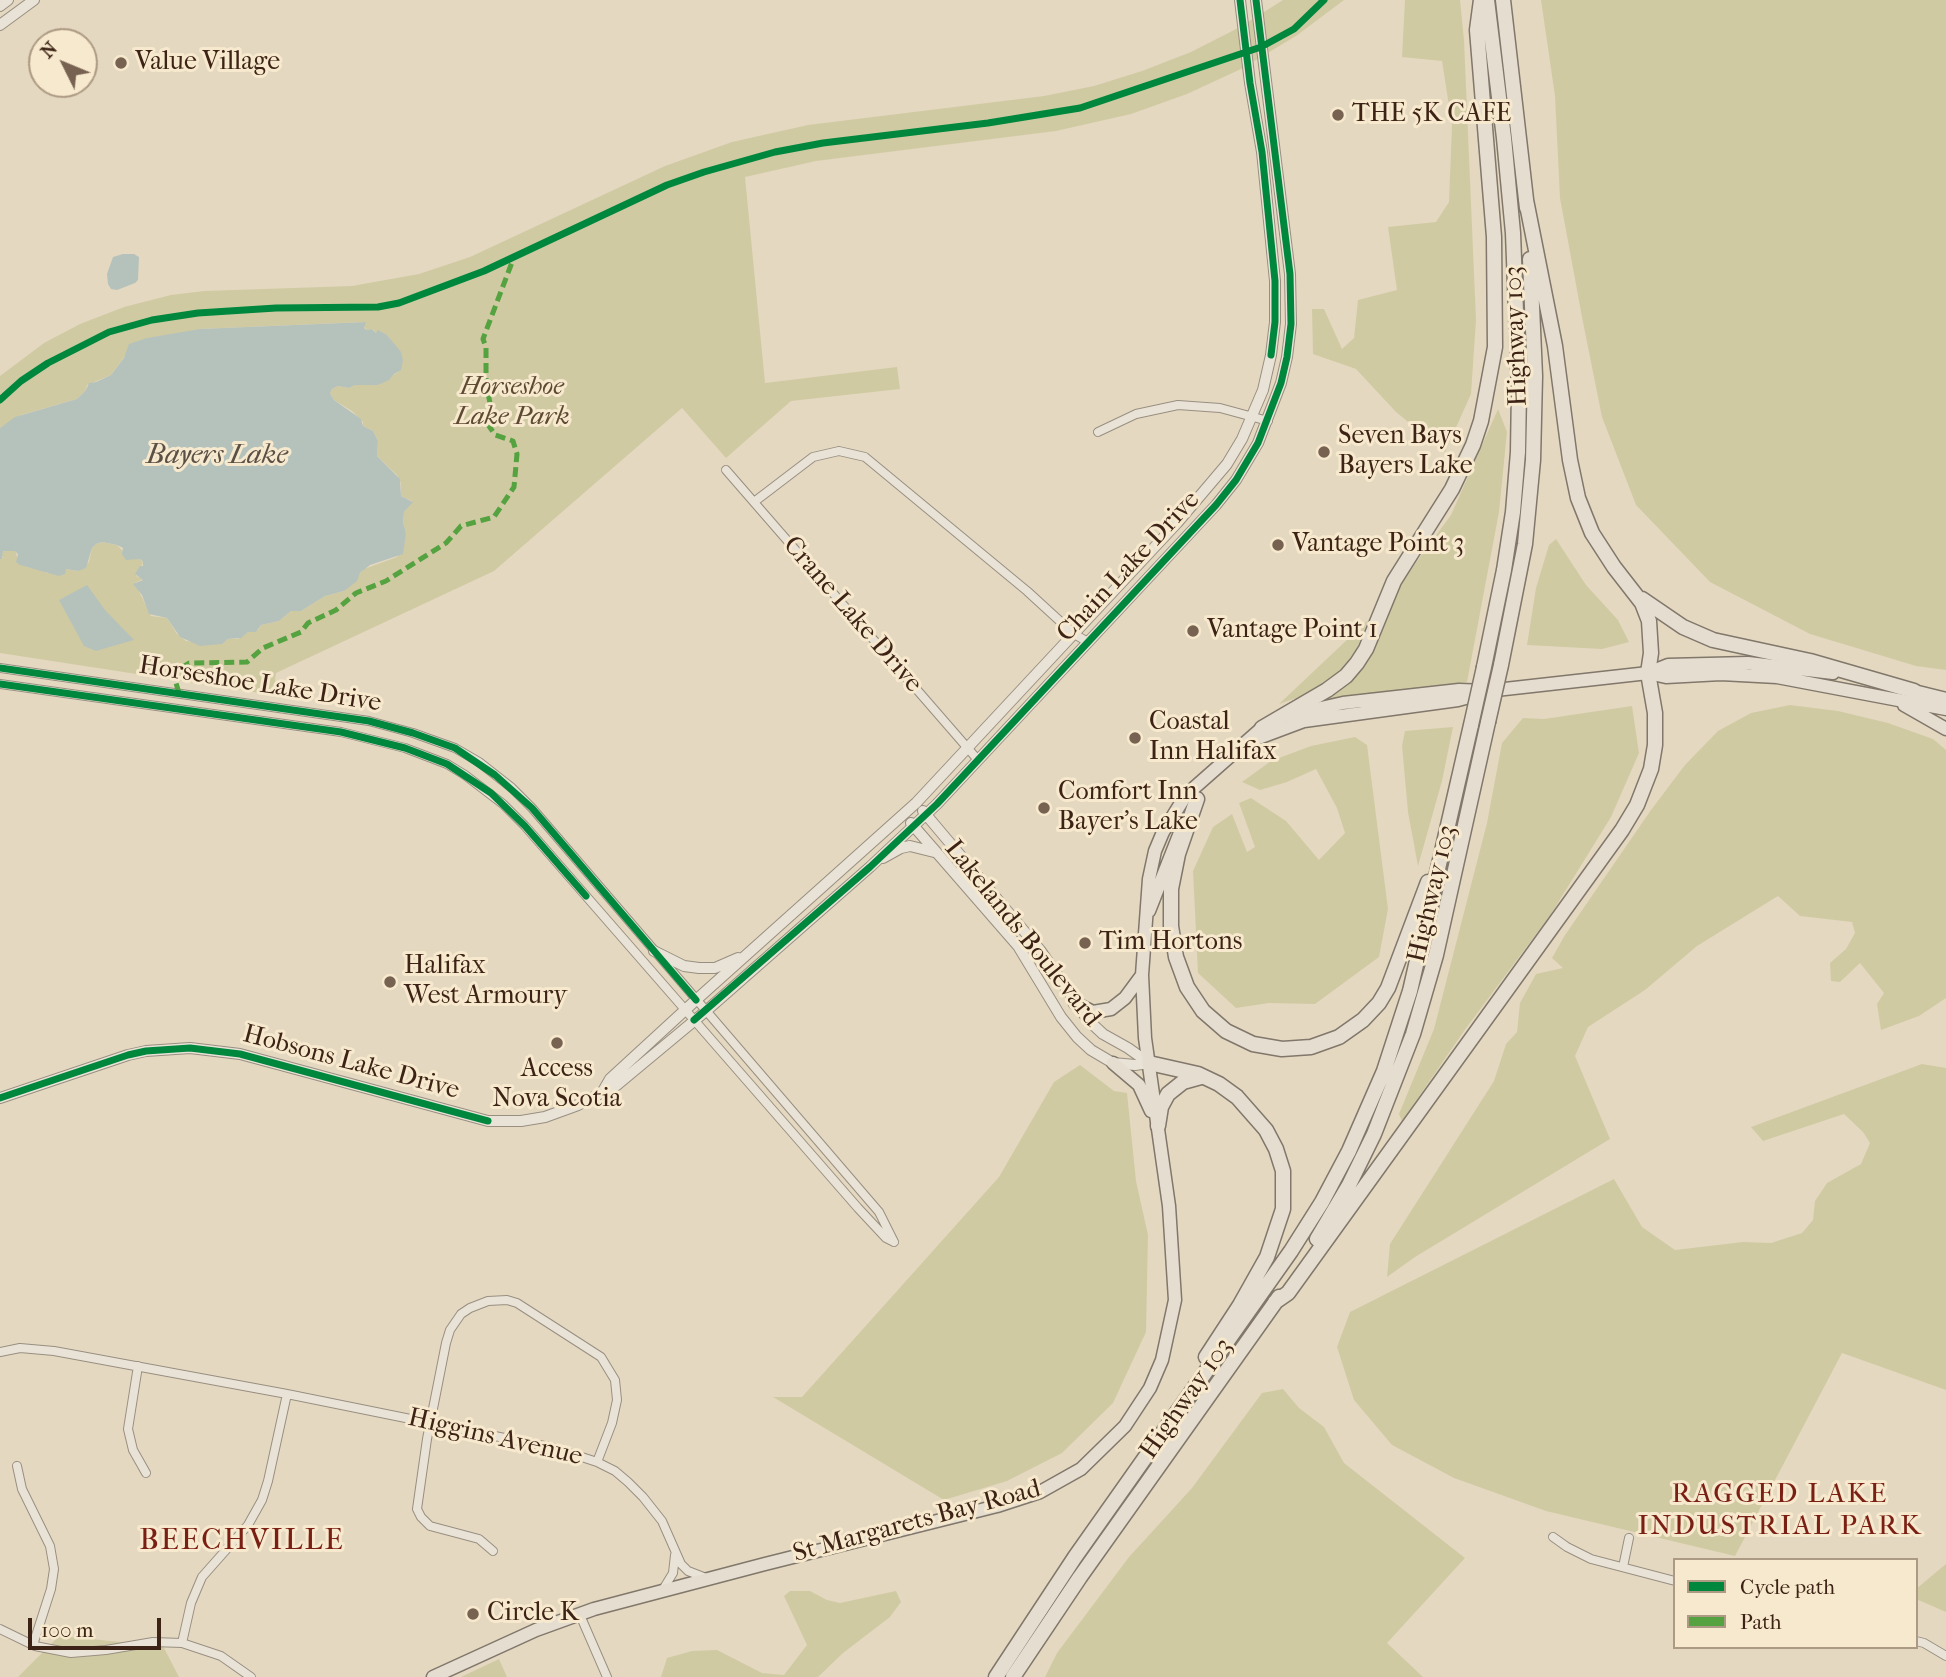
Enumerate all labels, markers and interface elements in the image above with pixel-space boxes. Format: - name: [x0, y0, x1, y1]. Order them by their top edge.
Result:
- north arrow: [28, 28, 98, 98]
- text: N: [36, 37, 62, 63]
- place label: Value Village: [135, 47, 280, 79]
- marker: Value Village: [113, 55, 129, 71]
- place label: THE 5K CAFE: [1352, 99, 1511, 131]
- marker: THE 5K CAFE: [1330, 107, 1346, 123]
- street label: Highway 103: [1499, 265, 1535, 407]
- park label: Horseshoe Lake Park: [454, 372, 570, 434]
- place label: Seven Bays Bayers Lake: [1338, 421, 1473, 482]
- water label: Bayers Lake: [146, 439, 288, 473]
- marker: Seven Bays Bayers Lake: [1316, 444, 1332, 460]
- street label: Chain Lake Drive: [1051, 485, 1207, 649]
- place label: Vantage Point 3: [1292, 529, 1464, 561]
- street label: Crane Lake Drive: [776, 531, 928, 699]
- marker: Vantage Point 3: [1270, 537, 1286, 553]
- place label: Vantage Point 1: [1207, 615, 1378, 647]
- marker: Vantage Point 1: [1185, 623, 1201, 639]
- street label: Horseshoe Lake Drive: [137, 650, 383, 720]
- place label: Coastal Inn Halifax: [1149, 707, 1277, 768]
- marker: Coastal Inn Halifax: [1127, 730, 1143, 746]
- place label: Comfort Inn Bayer's Lake: [1058, 777, 1198, 838]
- marker: Comfort Inn Bayer's Lake: [1036, 800, 1052, 816]
- street label: Highway 103: [1402, 822, 1464, 966]
- street label: Lakelands Boulevard: [937, 834, 1107, 1034]
- place label: Tim Hortons: [1099, 927, 1242, 959]
- marker: Tim Hortons: [1077, 935, 1093, 951]
- place label: Halifax West Armoury: [404, 951, 567, 1012]
- marker: Halifax West Armoury: [382, 974, 398, 990]
- street label: Hobsons Lake Drive: [239, 1019, 463, 1107]
- marker: Access Nova Scotia: [549, 1035, 565, 1051]
- place label: Access Nova Scotia: [492, 1054, 622, 1116]
- street label: Highway 103: [1134, 1333, 1240, 1465]
- street label: Higgins Avenue: [405, 1403, 585, 1473]
- street label: St Margarets Bay Road: [790, 1474, 1044, 1570]
- district label: RAGGED LAKE INDUSTRIAL PARK: [1639, 1478, 1921, 1544]
- district label: BEECHVILLE: [140, 1524, 344, 1560]
- legend: [1673, 1558, 1918, 1649]
- text: Cycle path: [1740, 1575, 1835, 1599]
- place label: Circle K: [487, 1598, 579, 1630]
- scale bar: [32, 1604, 164, 1648]
- marker: Circle K: [465, 1606, 481, 1622]
- text: Path: [1740, 1610, 1781, 1634]
- text: 100 m: [41, 1618, 94, 1642]

